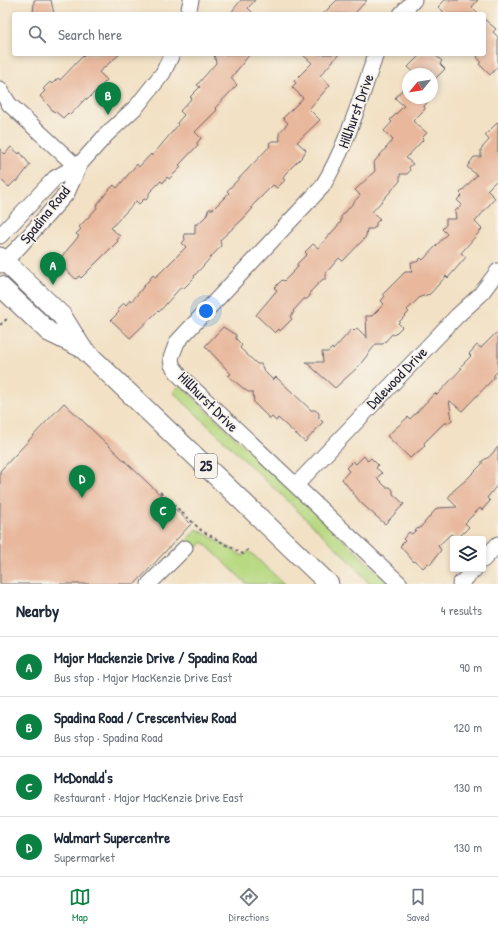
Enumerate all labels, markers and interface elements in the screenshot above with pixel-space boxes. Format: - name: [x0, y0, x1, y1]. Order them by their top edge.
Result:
- search box: [12, 12, 486, 56]
- icon: search: [26, 23, 48, 45]
- text: Search here: [58, 24, 122, 45]
- north arrow: [402, 68, 438, 104]
- street label: Hillhurst Drive: [332, 71, 379, 151]
- pin: B: [95, 82, 121, 115]
- street label: Spadina Road: [15, 181, 75, 248]
- pin: A: [40, 252, 66, 285]
- your location: [196, 301, 216, 321]
- street label: Dalewood Drive: [361, 342, 432, 414]
- street label: Hillhurst Drive: [174, 367, 243, 437]
- road number: 25: [195, 454, 217, 478]
- pin: D: [69, 465, 95, 498]
- pin: C: [150, 497, 176, 530]
- map controls: [450, 536, 486, 572]
- button: layers: [450, 536, 486, 572]
- text: Nearby: [16, 599, 59, 622]
- text: 4 results: [441, 601, 482, 619]
- text: Major Mackenzie Drive / Spadina Road: [54, 647, 257, 668]
- text: A: [26, 658, 32, 676]
- text: 90 m: [460, 658, 482, 676]
- text: Bus stop · Major MacKenzie Drive East: [54, 668, 232, 686]
- text: Spadina Road / Crescentview Road: [54, 707, 236, 728]
- text: B: [26, 718, 32, 736]
- text: 120 m: [454, 718, 482, 736]
- text: Bus stop · Spadina Road: [54, 728, 163, 746]
- text: McDonald's: [54, 767, 113, 788]
- text: C: [25, 778, 33, 796]
- text: 130 m: [454, 778, 482, 796]
- text: Restaurant · Major MacKenzie Drive East: [54, 788, 243, 806]
- text: Walmart Supercentre: [54, 827, 170, 848]
- text: D: [26, 838, 32, 856]
- text: 130 m: [454, 838, 482, 856]
- text: Supermarket: [54, 848, 115, 866]
- tab: Map: [69, 886, 91, 924]
- tab: Directions: [229, 886, 269, 924]
- tab: Saved: [407, 886, 429, 924]

